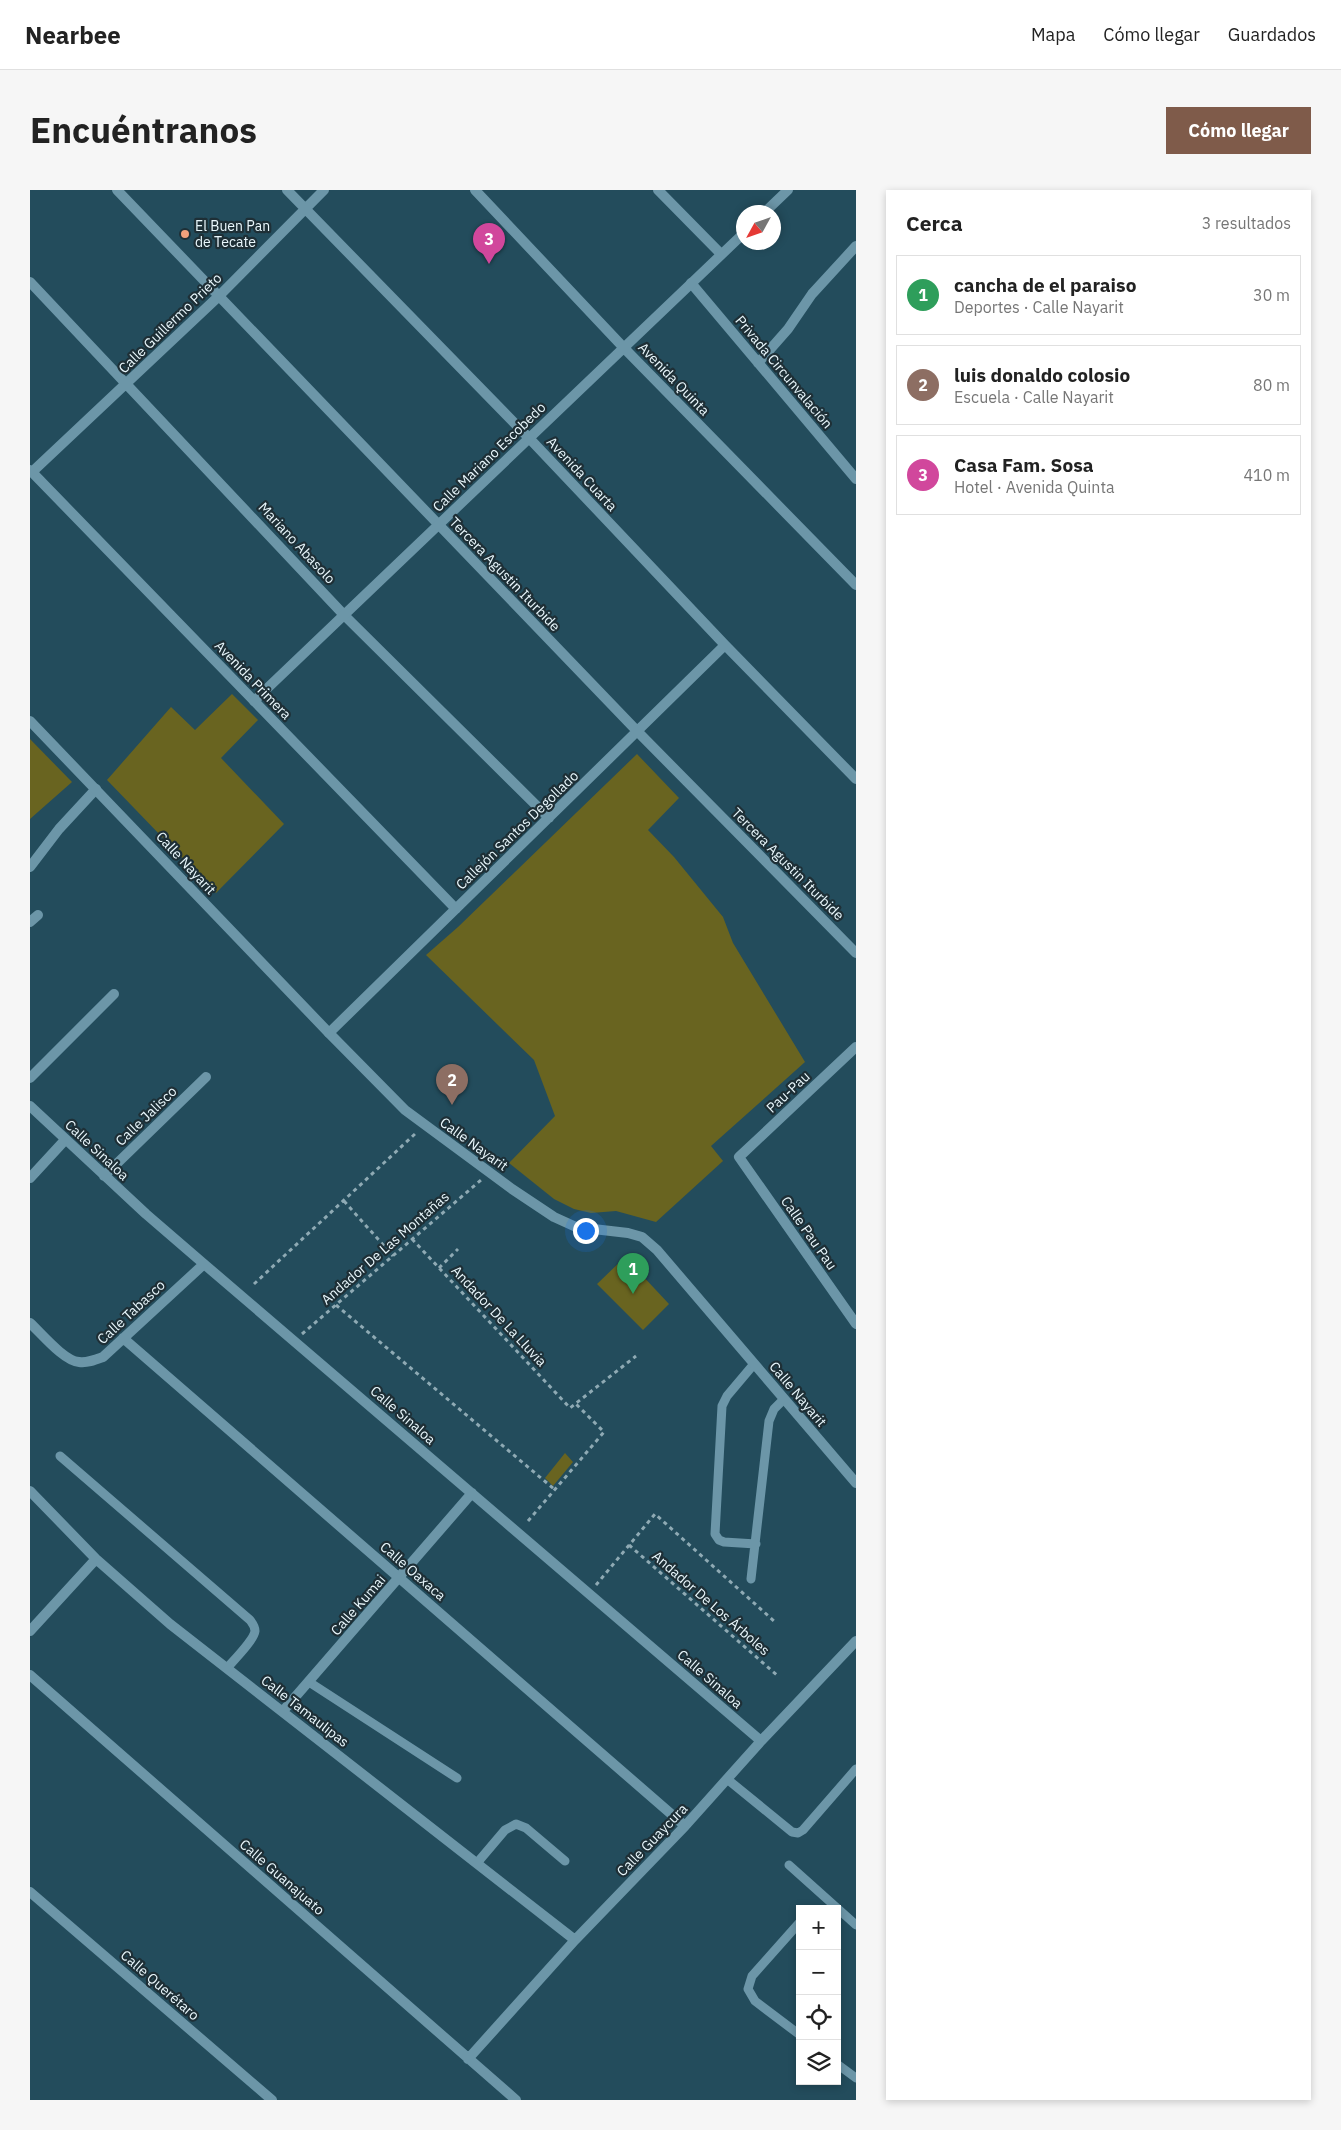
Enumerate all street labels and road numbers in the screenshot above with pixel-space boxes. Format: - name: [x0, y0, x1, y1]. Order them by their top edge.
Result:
- street label: Calle Guillermo Prieto: [114, 269, 226, 377]
- street label: Privada Circunvalación: [731, 312, 837, 432]
- street label: Avenida Quinta: [634, 339, 714, 420]
- street label: Calle Mariano Escobedo: [429, 398, 549, 516]
- street label: Avenida Cuarta: [543, 433, 621, 515]
- street label: Mariano Abasolo: [255, 498, 339, 588]
- street label: Tercera Agustin Iturbide: [446, 513, 564, 635]
- street label: Avenida Primera: [211, 637, 296, 724]
- street label: Callejón Santos Degollado: [452, 767, 582, 893]
- street label: Tercera Agustin Iturbide: [728, 804, 848, 924]
- street label: Calle Nayarit: [152, 828, 220, 898]
- street label: Pau-Pau: [762, 1067, 814, 1117]
- street label: Calle Jalisco: [112, 1082, 181, 1150]
- street label: Calle Nayarit: [436, 1113, 512, 1175]
- street label: Calle Sinaloa: [61, 1116, 133, 1185]
- street label: Andador De Las Montañas: [317, 1187, 453, 1308]
- street label: Calle Pau Pau: [777, 1193, 841, 1273]
- street label: Andador De La Lluvia: [447, 1262, 551, 1371]
- street label: Calle Tabasco: [93, 1276, 169, 1348]
- street label: Calle Nayarit: [765, 1358, 831, 1430]
- street label: Calle Sinaloa: [367, 1382, 440, 1449]
- street label: Calle Oaxaca: [376, 1538, 450, 1605]
- street label: Andador De Los Árboles: [648, 1546, 774, 1659]
- street label: Calle Kumai: [327, 1571, 389, 1639]
- street label: Calle Sinaloa: [674, 1646, 747, 1713]
- street label: Calle Tamaulipas: [257, 1671, 353, 1751]
- street label: Calle Guaycura: [613, 1799, 692, 1880]
- street label: Calle Guanajuato: [236, 1835, 328, 1919]
- street label: Calle Querétaro: [117, 1946, 203, 2024]

